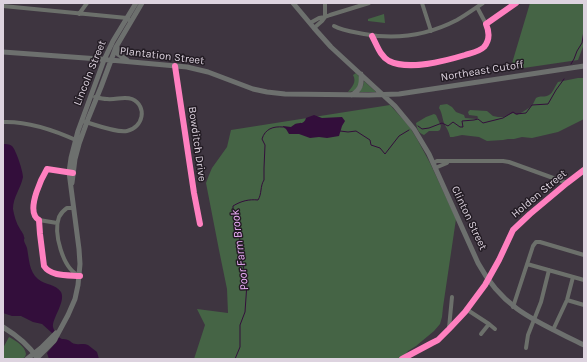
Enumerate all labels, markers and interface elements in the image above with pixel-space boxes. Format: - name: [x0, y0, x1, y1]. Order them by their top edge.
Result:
- street label: Lincoln Street: [71, 38, 109, 108]
- street label: Plantation Street: [119, 44, 205, 68]
- street label: Northeast Cutoff: [440, 58, 524, 84]
- street label: Bowditch Drive: [185, 106, 209, 182]
- street label: Holden Street: [509, 167, 569, 221]
- street label: Clinton Street: [448, 184, 490, 252]
- water label: Poor Farm Brook: [228, 209, 252, 291]

